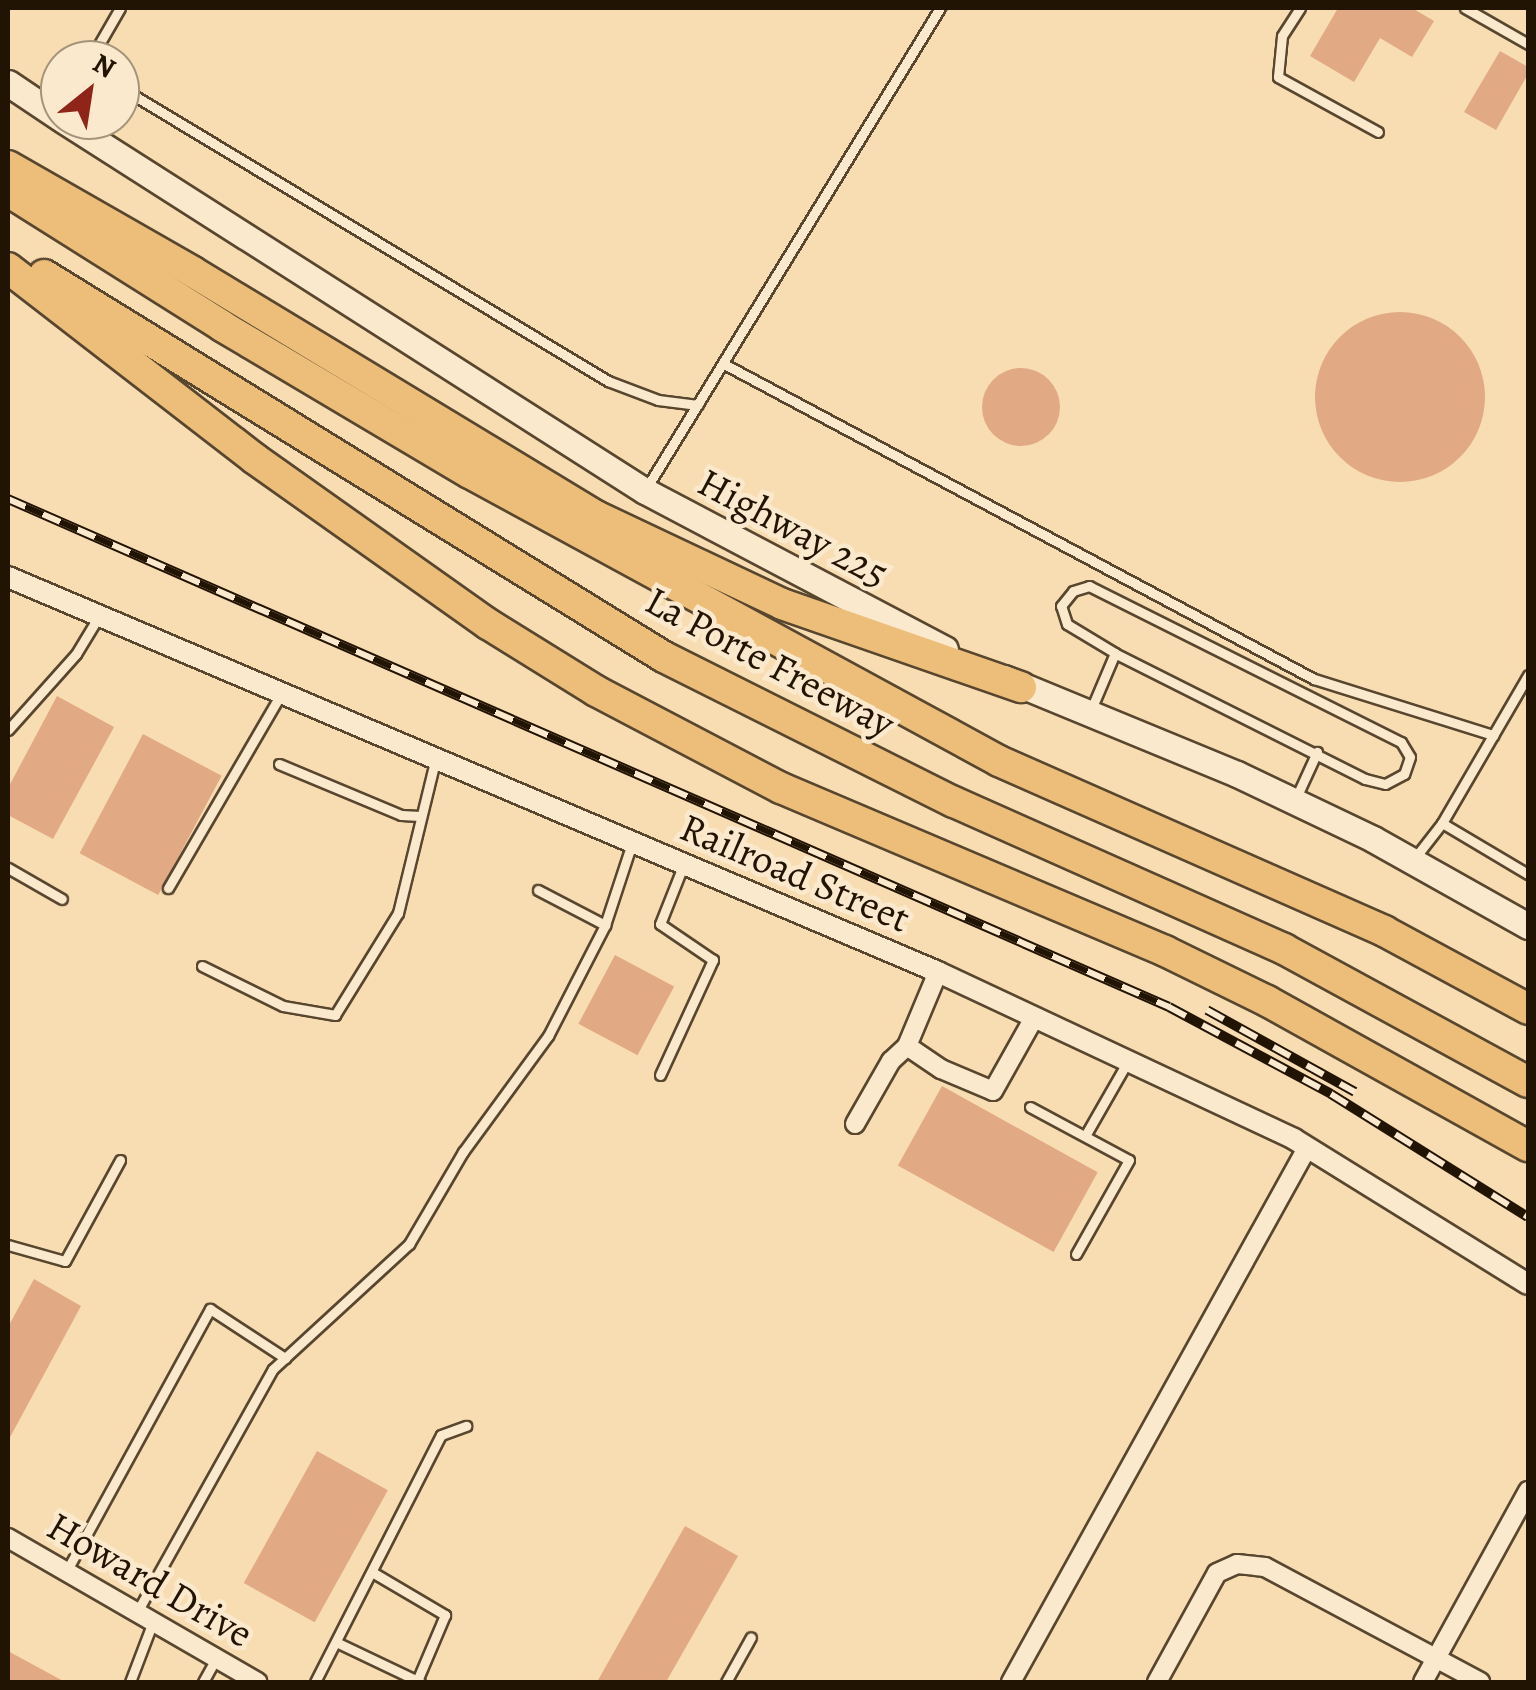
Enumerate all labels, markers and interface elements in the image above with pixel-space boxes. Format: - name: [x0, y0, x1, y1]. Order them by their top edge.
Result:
- north arrow: [40, 40, 140, 140]
- text: N: [86, 44, 122, 87]
- street label: Highway 225: [690, 458, 896, 598]
- street label: La Porte Freeway: [637, 576, 903, 748]
- street label: Railroad Street: [673, 803, 917, 943]
- street label: Howard Drive: [39, 1502, 261, 1658]

